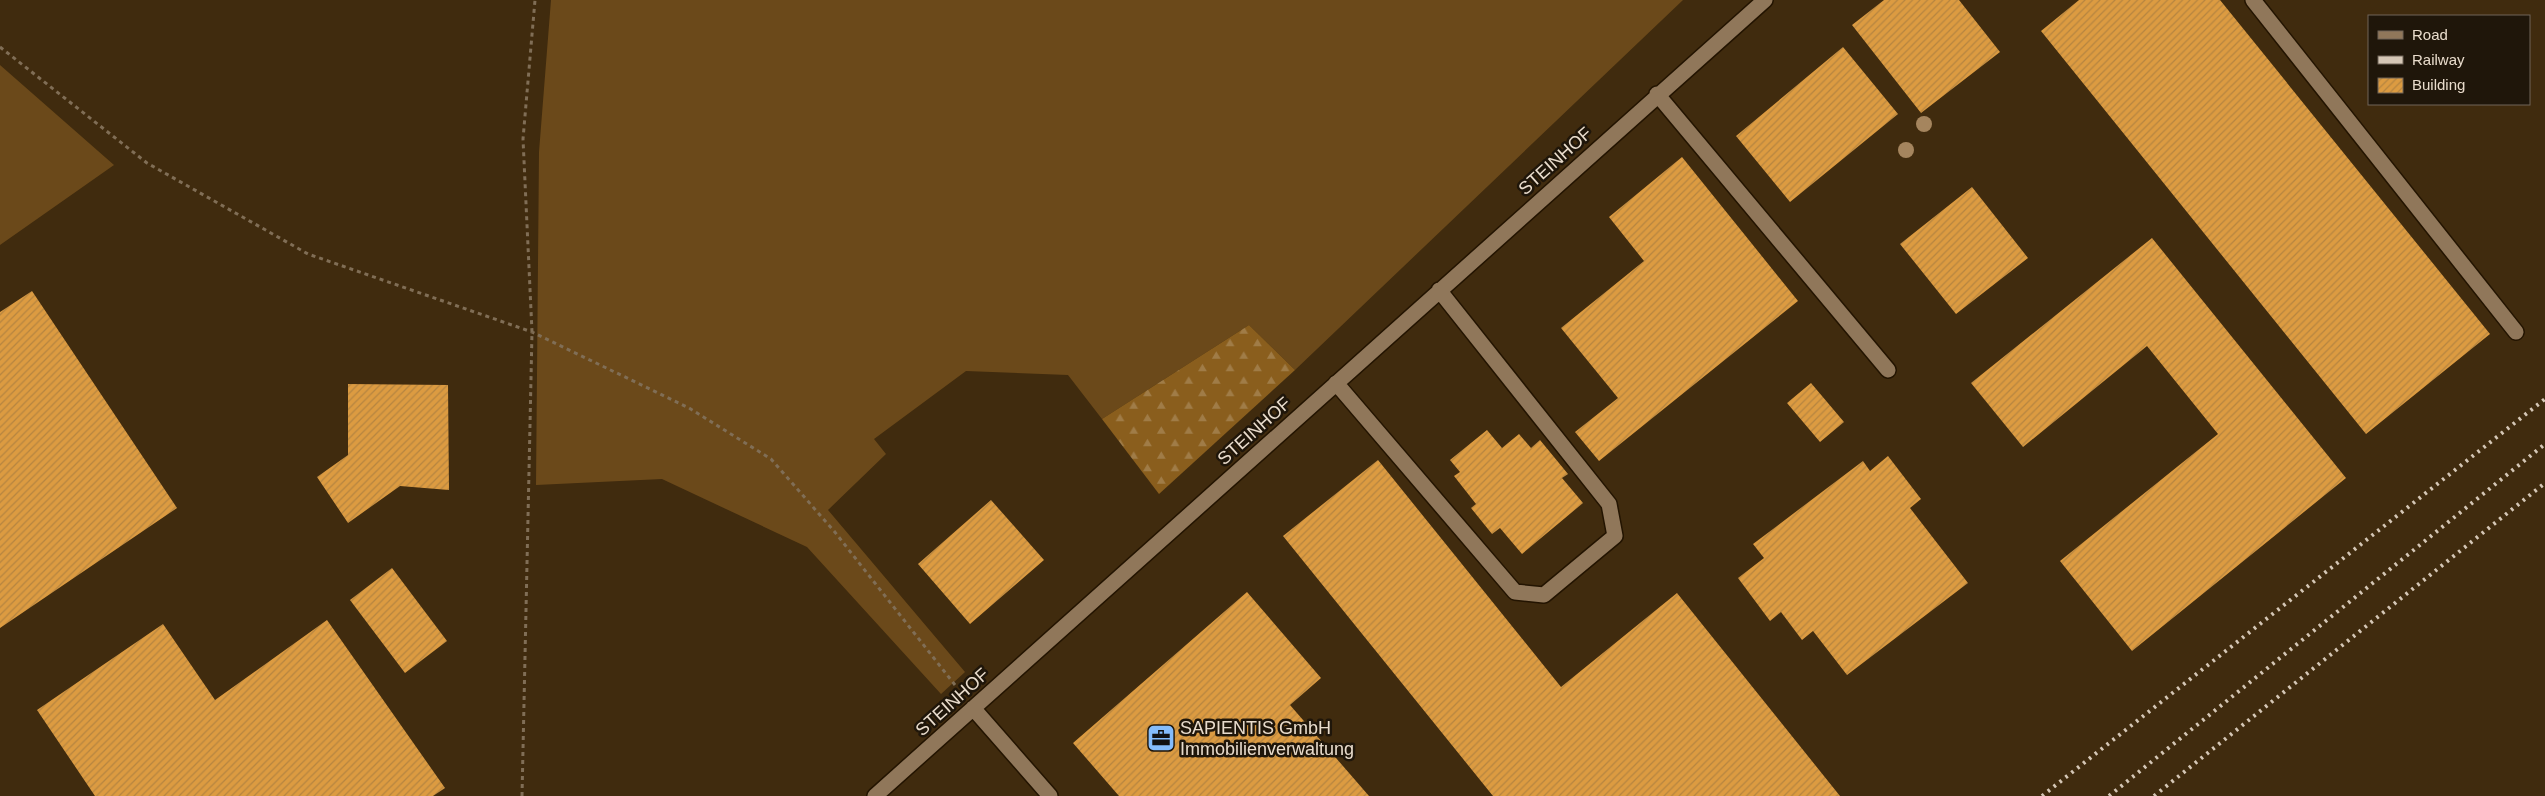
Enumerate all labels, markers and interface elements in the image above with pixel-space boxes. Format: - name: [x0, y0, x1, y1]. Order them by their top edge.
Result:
- legend: [2368, 15, 2530, 105]
- text: Road: [2412, 26, 2448, 43]
- text: Railway: [2412, 51, 2465, 68]
- text: Building: [2412, 76, 2465, 93]
- street label: STEINHOF: [1514, 123, 1596, 199]
- street label: STEINHOF: [1213, 393, 1295, 469]
- street label: STEINHOF: [911, 664, 993, 740]
- place label: SAPIENTIS GmbH Immobilienverwaltung: [1180, 718, 1354, 759]
- office icon: SAPIENTIS GmbH Immobilienverwaltung: [1146, 723, 1176, 753]

